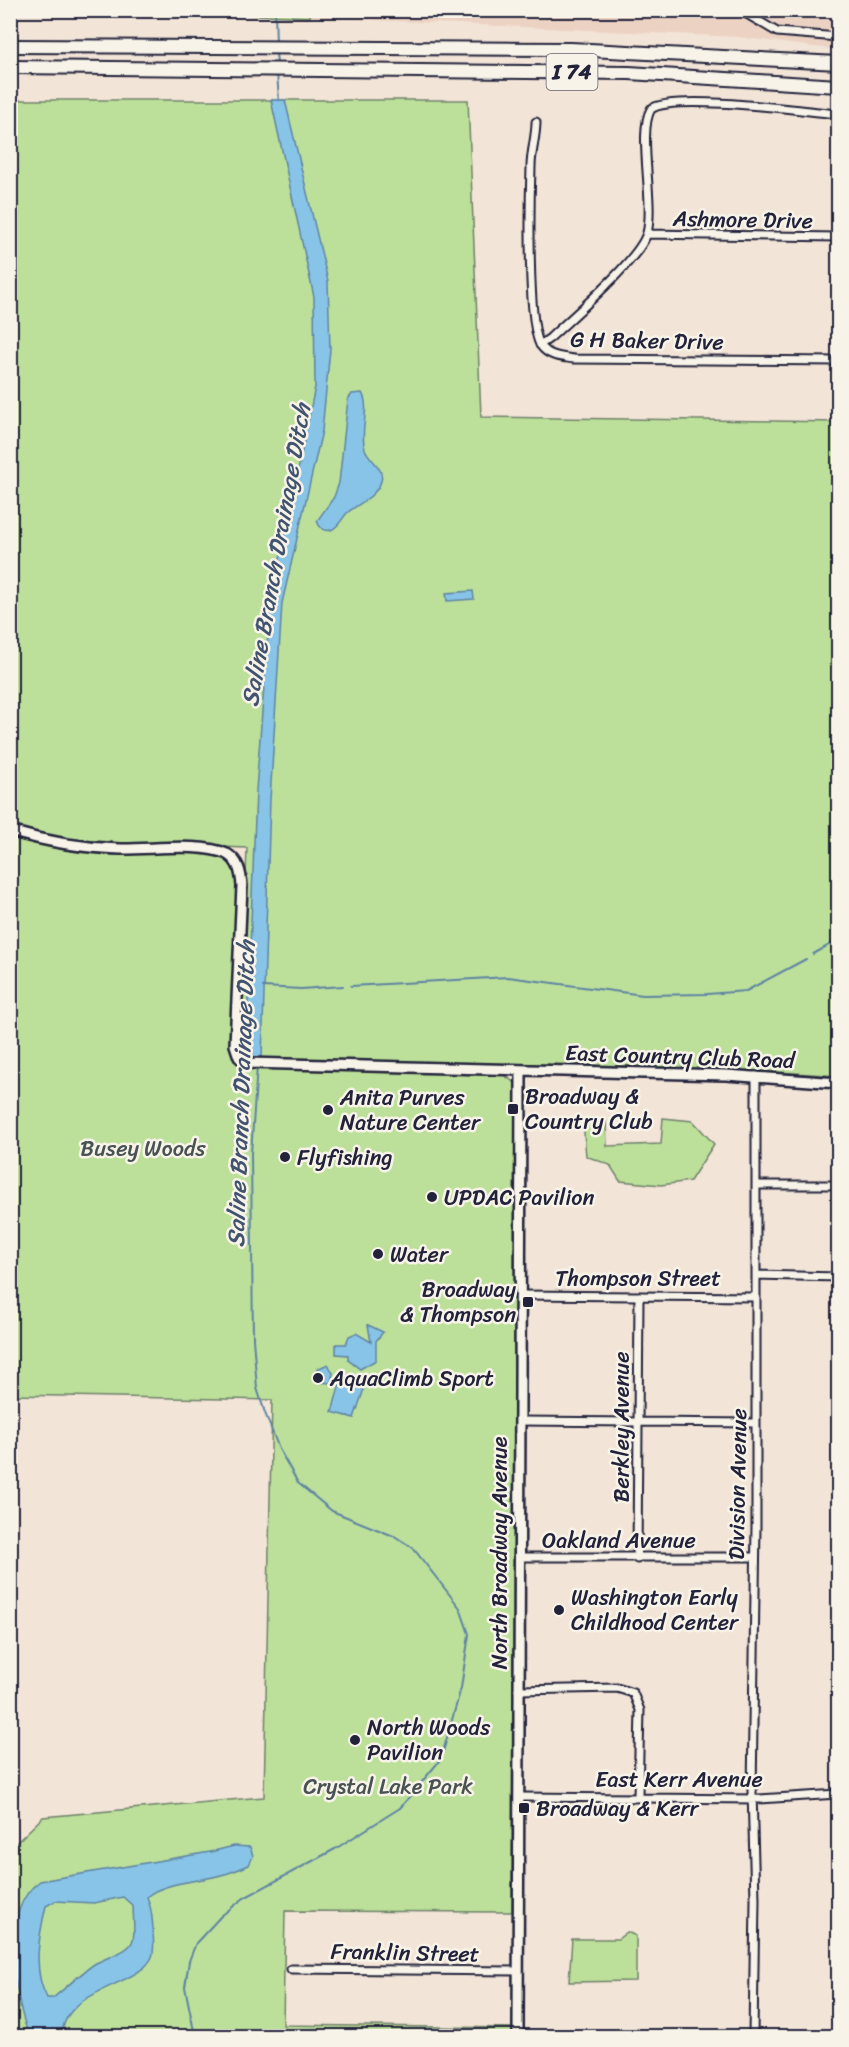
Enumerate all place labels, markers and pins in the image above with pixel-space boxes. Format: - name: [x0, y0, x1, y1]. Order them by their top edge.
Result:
- place label: Broadway & Country Club: [525, 1077, 653, 1141]
- place label: Anita Purves Nature Center: [339, 1078, 482, 1142]
- marker: Broadway & Country Club: [506, 1102, 520, 1116]
- marker: Anita Purves Nature Center: [321, 1103, 335, 1117]
- place label: Flyfishing: [297, 1138, 393, 1177]
- marker: Flyfishing: [278, 1150, 292, 1164]
- place label: UPDAC Pavilion: [444, 1178, 594, 1217]
- marker: UPDAC Pavilion: [425, 1190, 439, 1204]
- place label: Water: [390, 1235, 450, 1274]
- marker: Water: [371, 1247, 385, 1261]
- place label: Broadway & Thompson: [400, 1270, 517, 1334]
- marker: Broadway & Thompson: [521, 1295, 535, 1309]
- place label: AquaClimb Sport: [329, 1359, 494, 1398]
- marker: AquaClimb Sport: [311, 1371, 325, 1385]
- place label: Washington Early Childhood Center: [571, 1578, 740, 1642]
- marker: Washington Early Childhood Center: [552, 1603, 566, 1617]
- place label: North Woods Pavilion: [367, 1708, 491, 1772]
- marker: North Woods Pavilion: [348, 1733, 362, 1747]
- place label: Broadway & Kerr: [536, 1789, 699, 1828]
- marker: Broadway & Kerr: [517, 1801, 531, 1815]

